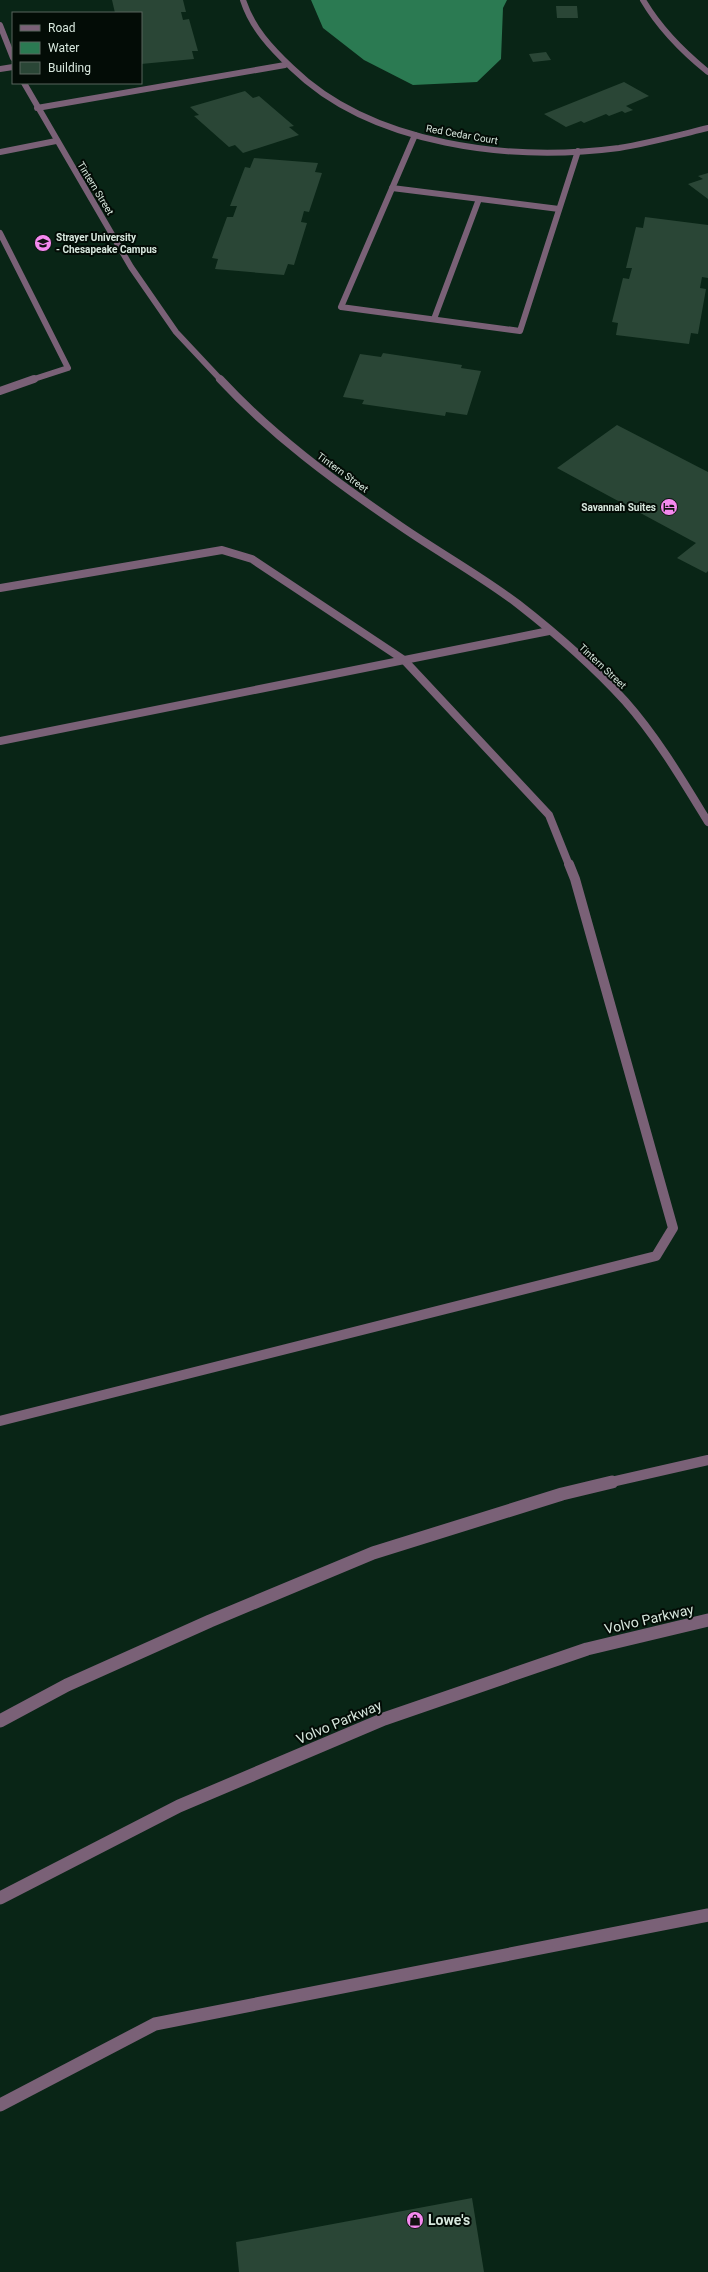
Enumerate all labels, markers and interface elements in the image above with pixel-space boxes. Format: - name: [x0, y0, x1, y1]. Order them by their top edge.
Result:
- legend: [12, 12, 142, 84]
- text: Road: [48, 21, 76, 35]
- text: Water: [48, 41, 79, 55]
- text: Building: [48, 61, 91, 75]
- street label: Red Cedar Court: [425, 123, 499, 146]
- street label: Tintern Street: [75, 160, 116, 217]
- place label: Strayer University - Chesapeake Campus: [56, 232, 157, 255]
- school or university icon: Strayer University - Chesapeake Campus: [33, 233, 53, 253]
- street label: Tintern Street: [315, 450, 370, 495]
- hotel icon: Savannah Suites: [659, 497, 679, 517]
- place label: Savannah Suites: [581, 502, 656, 513]
- street label: Tintern Street: [577, 642, 628, 691]
- street label: Volvo Parkway: [603, 1601, 695, 1637]
- street label: Volvo Parkway: [294, 1697, 384, 1747]
- shop icon: Lowe's: [405, 2210, 425, 2230]
- place label: Lowe's: [428, 2212, 470, 2228]

